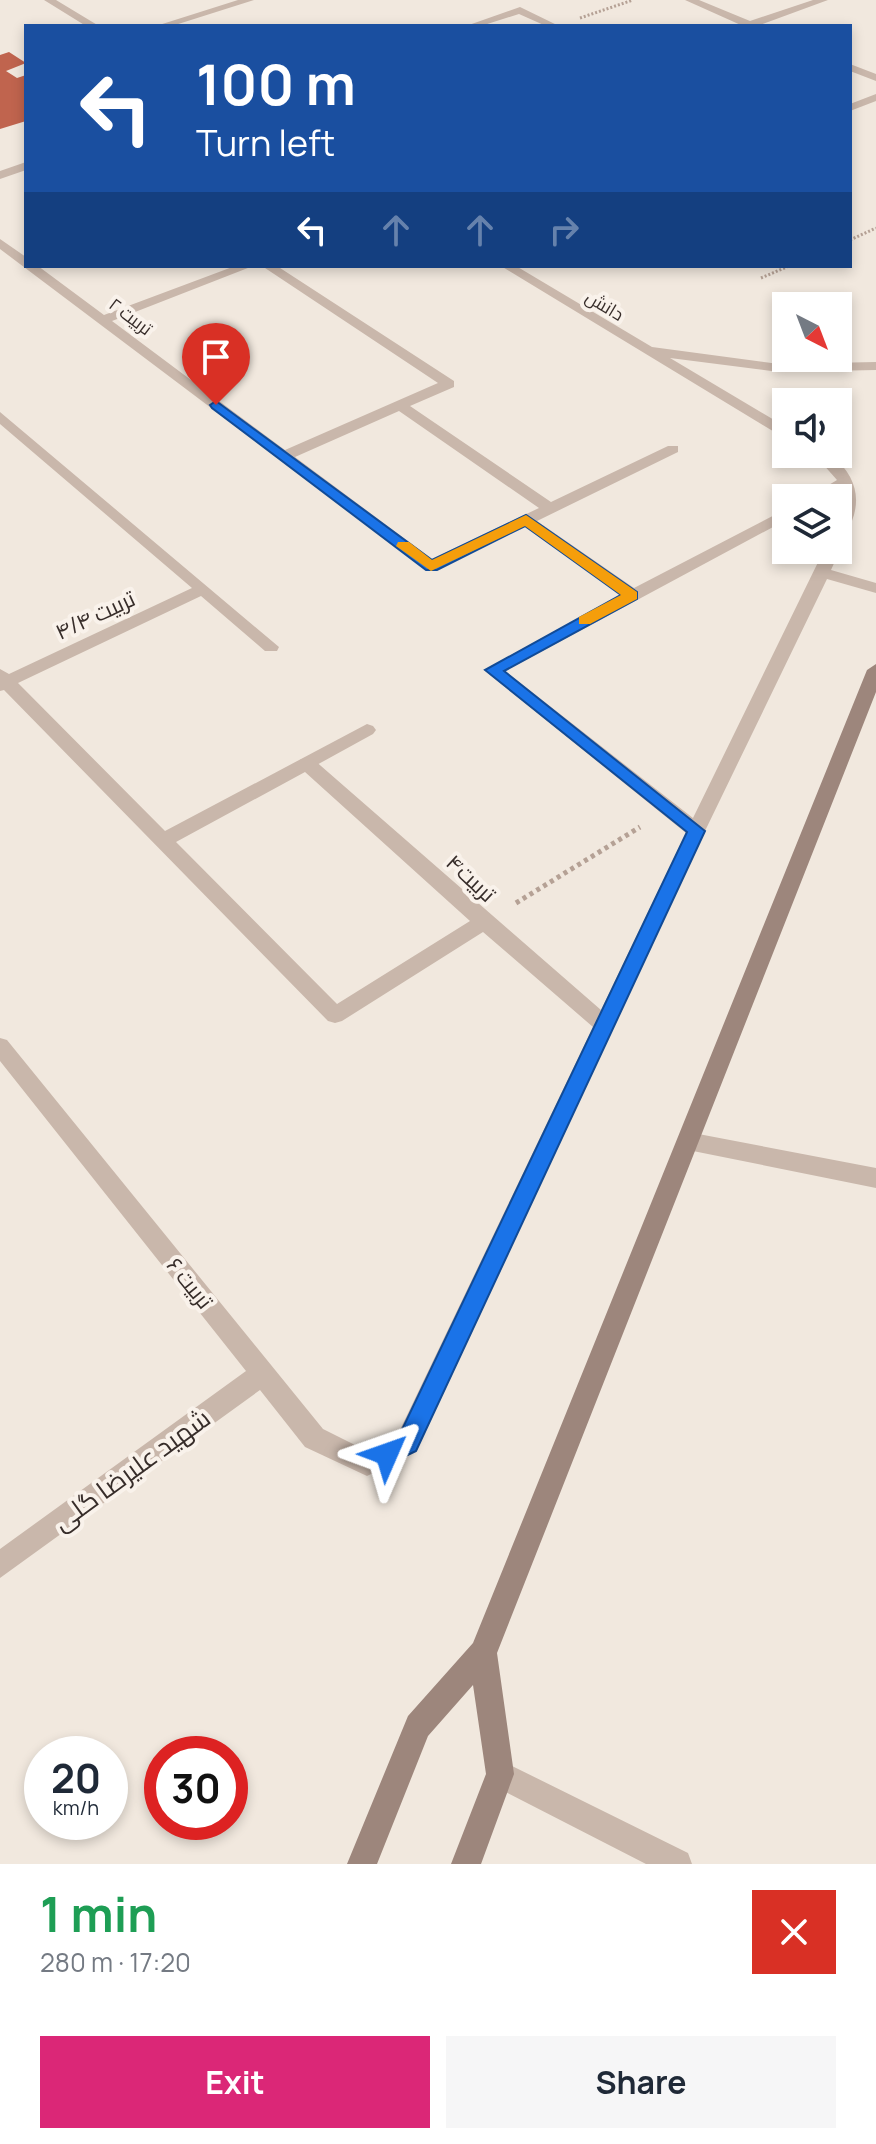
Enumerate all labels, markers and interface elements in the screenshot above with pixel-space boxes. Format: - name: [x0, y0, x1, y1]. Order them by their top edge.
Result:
- text: 100 m: [196, 45, 356, 122]
- icon: left: [64, 56, 168, 160]
- text: Turn left: [196, 118, 335, 167]
- icon: left: [290, 208, 334, 252]
- icon: ahead: [374, 208, 418, 252]
- icon: ahead: [458, 208, 502, 252]
- icon: right: [542, 208, 586, 252]
- street label: دانش: [581, 284, 629, 326]
- street label: تربیت ۲: [105, 292, 158, 340]
- north arrow: [772, 292, 852, 372]
- map controls: [772, 292, 852, 564]
- pin: [182, 323, 250, 405]
- icon: arrive: [194, 335, 238, 379]
- button: sound: [772, 388, 852, 468]
- button: layers: [772, 484, 852, 564]
- street label: تربیت ۴/۴: [50, 583, 140, 647]
- street label: تربیت۴: [440, 847, 502, 909]
- street label: تربیت ۶: [160, 1251, 220, 1315]
- street label: شهید علیرضا گلی: [45, 1399, 217, 1539]
- position arrow: [345, 1412, 429, 1496]
- speed limit sign: 30: [144, 1736, 248, 1840]
- text: 20: [51, 1750, 101, 1805]
- text: km/h: [53, 1794, 99, 1821]
- text: 1 min: [40, 1881, 157, 1946]
- button: close: [752, 1890, 836, 1974]
- text: 280 m · 17:20: [40, 1944, 191, 1980]
- button: Exit: [40, 2036, 430, 2128]
- button: Share: [446, 2036, 836, 2128]

